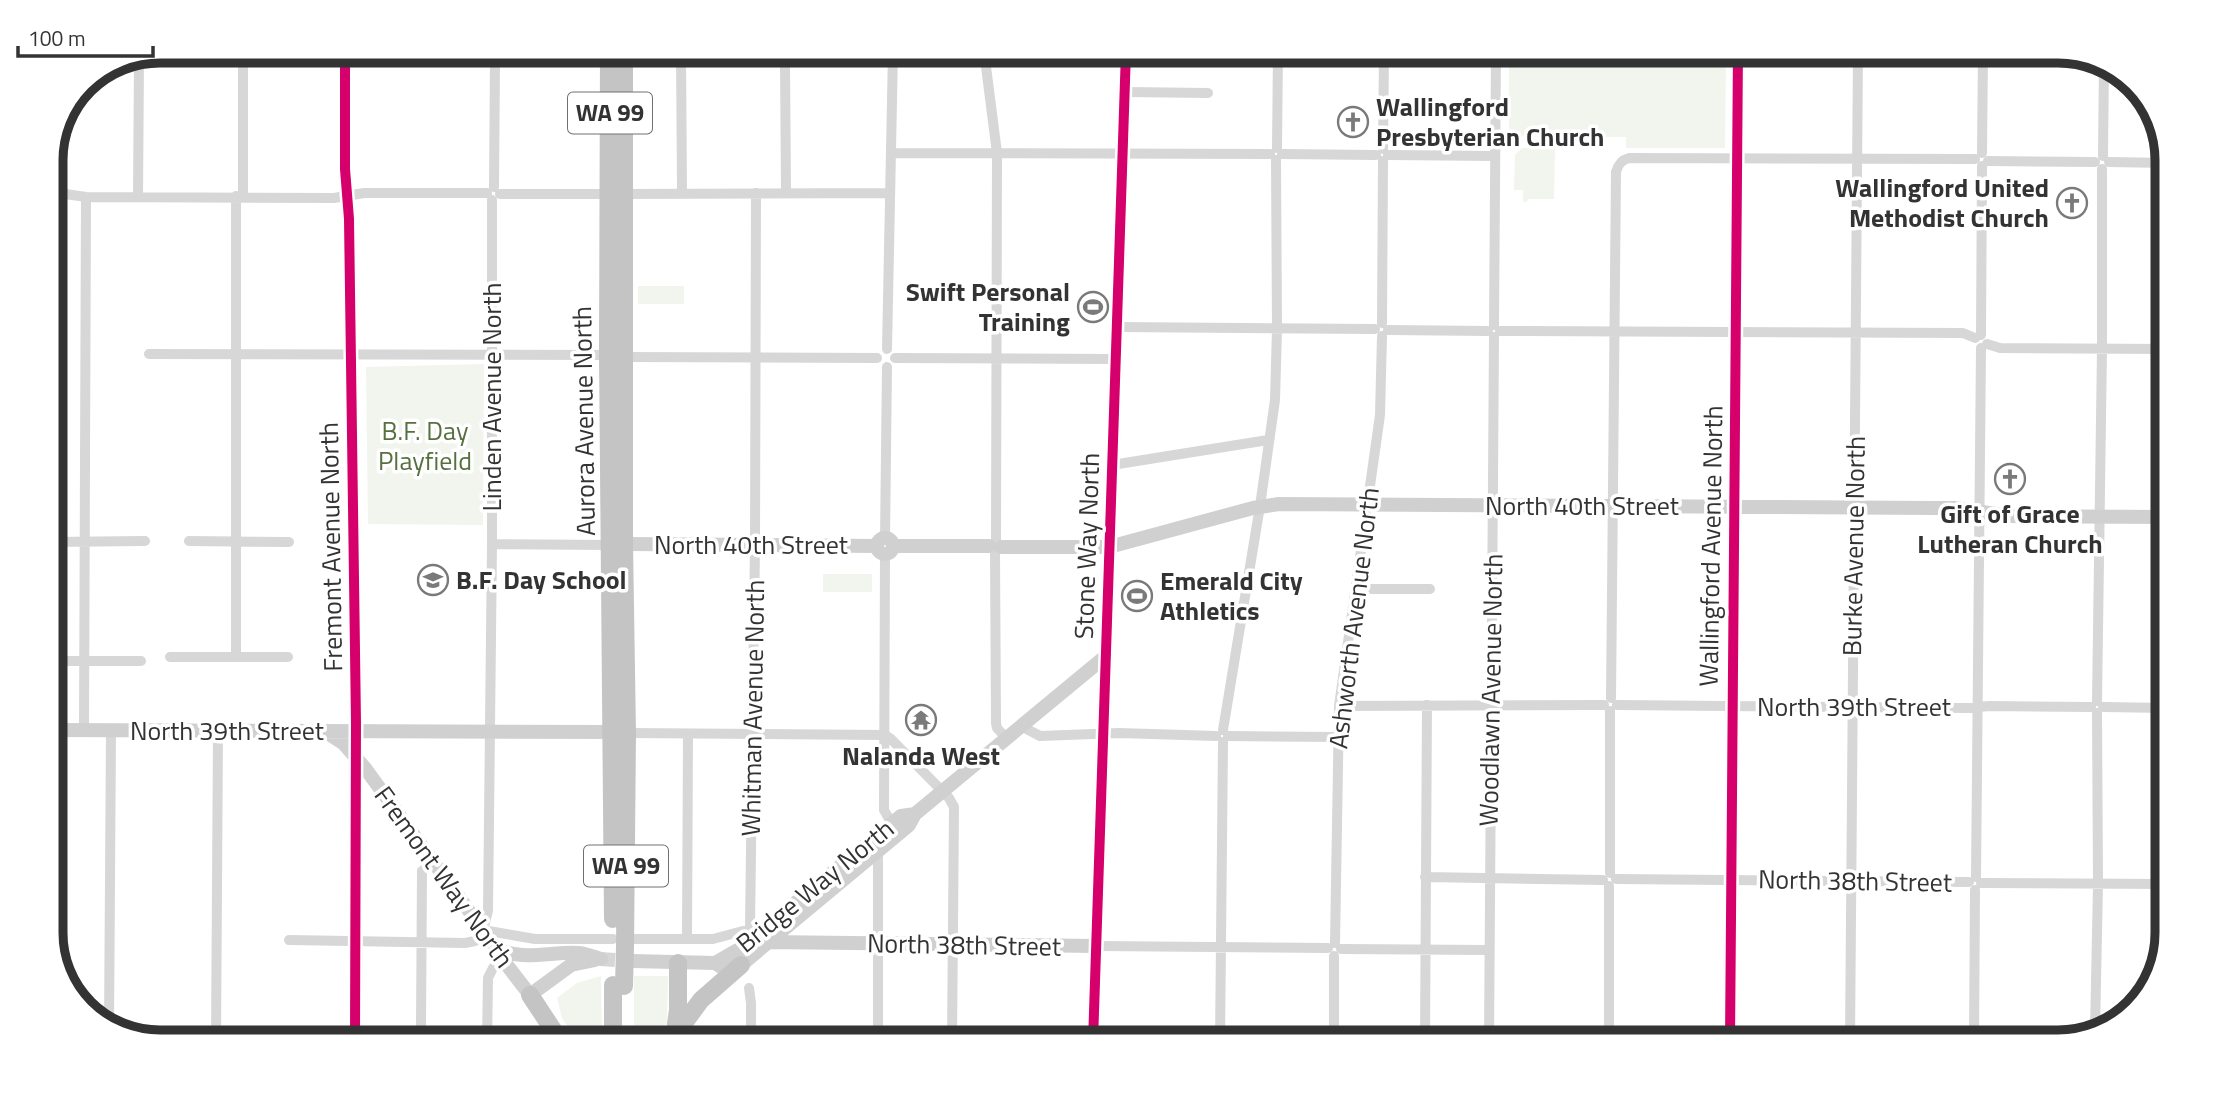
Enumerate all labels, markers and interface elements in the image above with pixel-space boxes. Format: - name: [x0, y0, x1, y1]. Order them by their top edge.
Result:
- scale bar: [18, 14, 152, 58]
- text: 100 m: [28, 22, 85, 54]
- place label: Wallingford Presbyterian Church: [1376, 87, 1604, 156]
- road number: WA 99: [568, 92, 652, 134]
- church icon: Wallingford Presbyterian Church: [1336, 105, 1370, 139]
- place label: Wallingford United Methodist Church: [1835, 168, 2049, 237]
- church icon: Wallingford United Methodist Church: [2055, 186, 2089, 220]
- place label: Swift Personal Training: [906, 272, 1070, 341]
- street label: Linden Avenue North: [472, 283, 511, 511]
- sports icon: Swift Personal Training: [1076, 290, 1110, 324]
- street label: Aurora Avenue North: [562, 306, 605, 536]
- street label: Wallingford Avenue North: [1689, 405, 1732, 687]
- park label: B.F. Day Playfield: [378, 411, 472, 480]
- street label: Fremont Avenue North: [309, 422, 352, 672]
- street label: Burke Avenue North: [1832, 436, 1875, 656]
- street label: Stone Way North: [1064, 452, 1109, 640]
- church icon: Gift of Grace Lutheran Church: [1993, 462, 2027, 496]
- street label: Ashworth Avenue North: [1318, 485, 1389, 751]
- street label: North 40th Street: [1485, 486, 1679, 525]
- place label: Gift of Grace Lutheran Church: [1917, 494, 2103, 563]
- street label: North 40th Street: [654, 525, 848, 564]
- street label: Woodlawn Avenue North: [1469, 553, 1512, 827]
- place label: B.F. Day School: [456, 560, 627, 599]
- place label: Emerald City Athletics: [1160, 561, 1303, 630]
- school or university icon: B.F. Day School: [416, 563, 450, 597]
- street label: Whitman Avenue North: [731, 579, 774, 837]
- sports icon: Emerald City Athletics: [1120, 579, 1154, 613]
- street label: North 39th Street: [1757, 687, 1951, 726]
- temple icon: Nalanda West: [904, 703, 938, 737]
- street label: North 39th Street: [130, 711, 324, 750]
- place label: Nalanda West: [842, 736, 1000, 775]
- street label: Fremont Way North: [365, 778, 524, 976]
- street label: Bridge Way North: [727, 809, 902, 962]
- road number: WA 99: [584, 846, 668, 886]
- street label: North 38th Street: [1758, 859, 1952, 902]
- street label: North 38th Street: [867, 923, 1061, 966]

